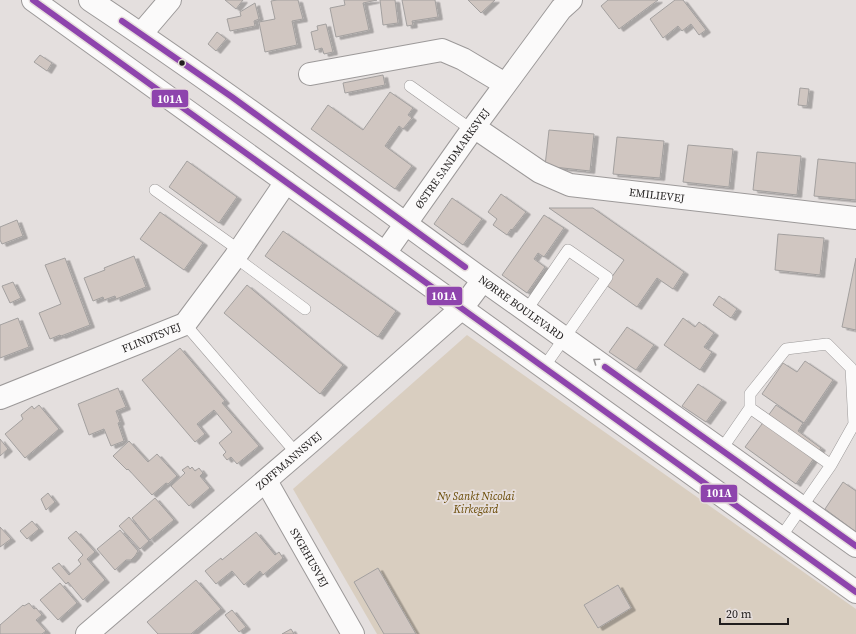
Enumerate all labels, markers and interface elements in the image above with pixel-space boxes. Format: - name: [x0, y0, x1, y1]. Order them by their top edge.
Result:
- unlabelled marker: [177, 58, 187, 68]
- line badge: 101A: [151, 89, 189, 108]
- text: 101A: [157, 92, 183, 107]
- street label: ØSTRE SANDMARKSVEJ: [412, 105, 493, 212]
- street label: EMILIEVEJ: [628, 185, 685, 206]
- street label: NØRRE BOULEVARD: [475, 272, 567, 344]
- line badge: 101A: [426, 286, 463, 306]
- text: 101A: [431, 289, 457, 304]
- street label: FLINDTSVEJ: [120, 319, 183, 356]
- one-way arrow: [594, 359, 601, 366]
- street label: ZOFFMANNSVEJ: [253, 428, 325, 494]
- line badge: 101A: [700, 484, 738, 503]
- text: 101A: [706, 486, 732, 501]
- park label: Ny Sankt Nicolai Kirkegård: [436, 489, 515, 517]
- street label: SYGEHUSVEJ: [286, 525, 332, 590]
- scale bar: [720, 600, 788, 626]
- text: 20 m: [726, 606, 752, 622]

